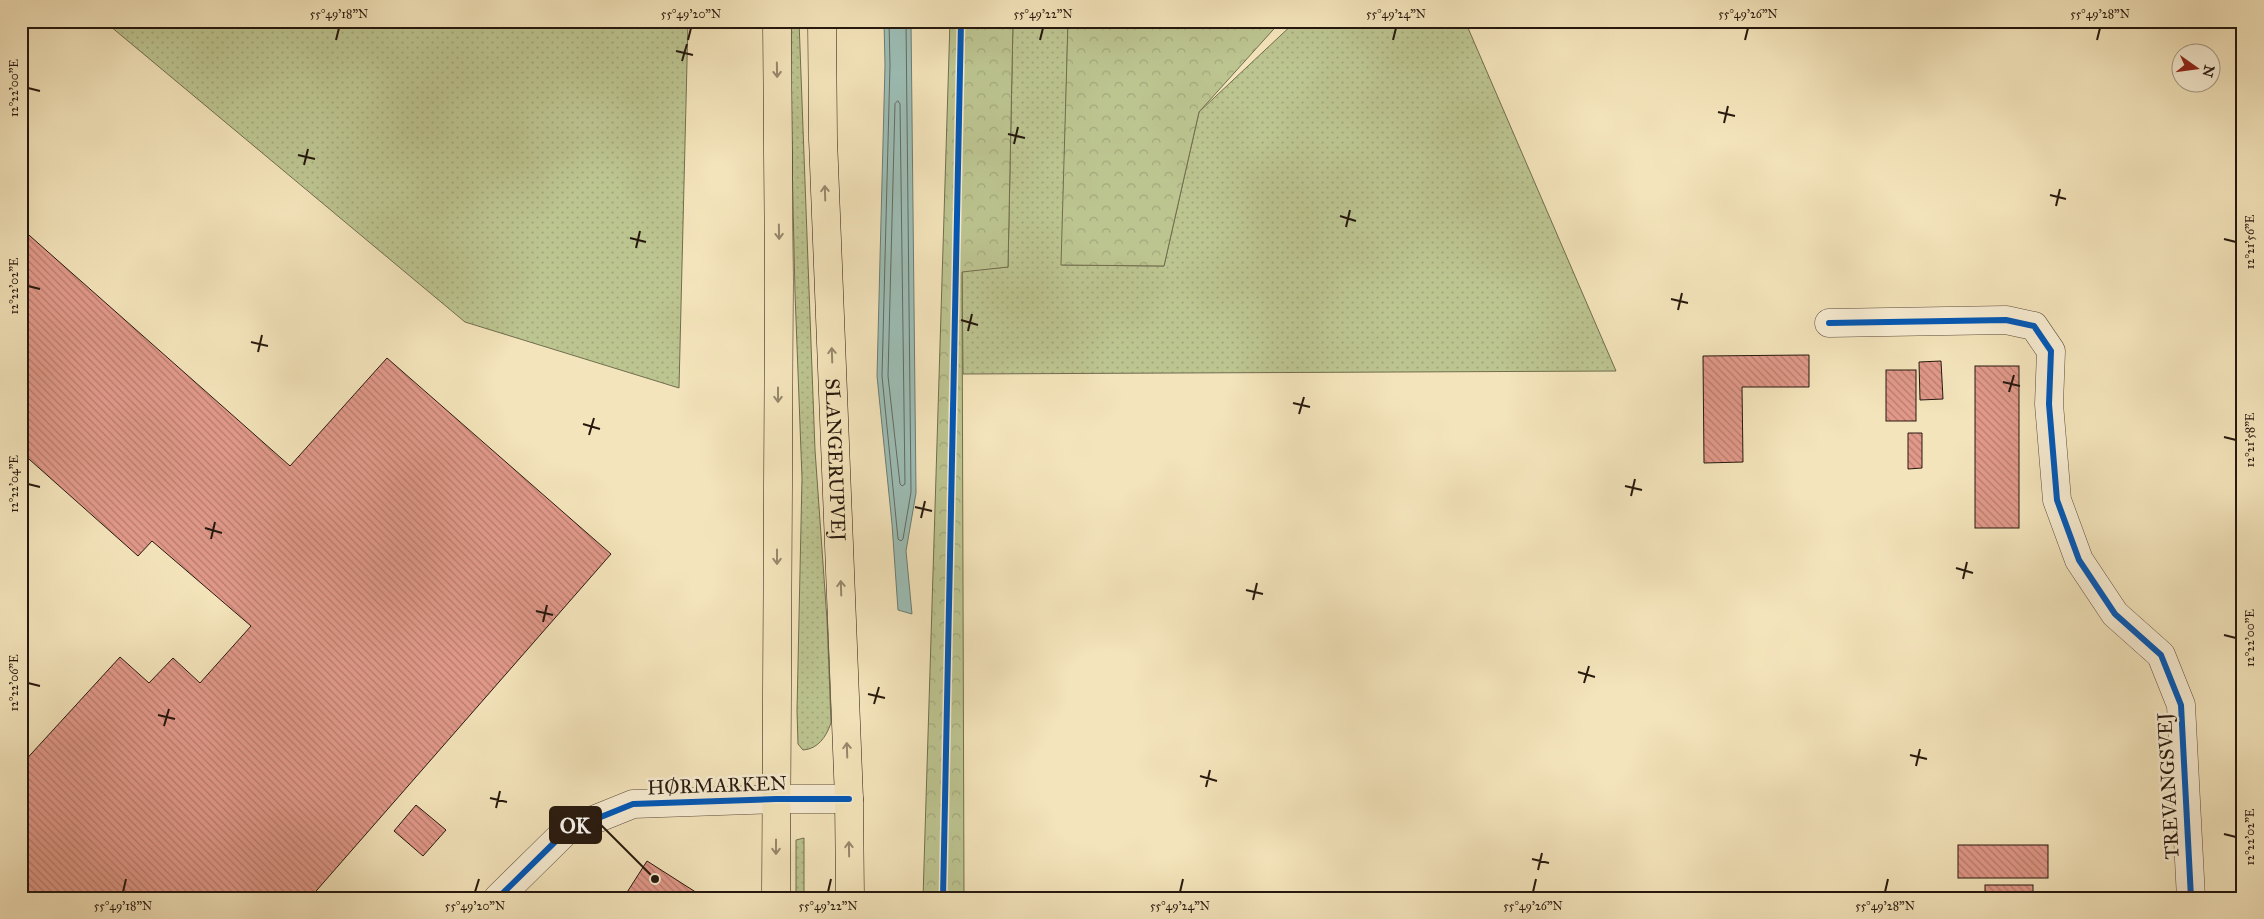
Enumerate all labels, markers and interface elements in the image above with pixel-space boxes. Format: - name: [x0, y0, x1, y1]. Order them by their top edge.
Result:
- text: 55°49'18"N: [310, 7, 368, 21]
- text: 55°49'20"N: [661, 7, 721, 21]
- text: 55°49'22"N: [1013, 7, 1073, 21]
- text: 55°49'24"N: [1366, 7, 1426, 21]
- text: 55°49'26"N: [1718, 7, 1778, 21]
- text: 55°49'28"N: [2070, 7, 2130, 21]
- north arrow: [2172, 42, 2222, 92]
- text: 12°22'00"E: [7, 59, 21, 117]
- one-way arrow: [772, 62, 782, 78]
- text: N: [2198, 63, 2218, 79]
- one-way arrow: [821, 185, 830, 201]
- text: 12°21'56"E: [2243, 214, 2257, 269]
- one-way arrow: [774, 224, 784, 240]
- text: 12°22'02"E: [7, 257, 21, 314]
- one-way arrow: [827, 347, 836, 363]
- street label: SLANGERUPVEJ: [820, 378, 851, 542]
- one-way arrow: [773, 386, 783, 403]
- text: 12°21'58"E: [2243, 412, 2257, 467]
- text: 12°22'04"E: [7, 455, 21, 513]
- one-way arrow: [772, 549, 782, 565]
- one-way arrow: [836, 580, 845, 596]
- text: 12°22'00"E: [2243, 609, 2257, 667]
- text: 12°22'06"E: [7, 654, 21, 712]
- street label: TREVANGSVEJ: [2152, 712, 2185, 860]
- one-way arrow: [842, 742, 851, 758]
- street label: HØRMARKEN: [647, 771, 787, 799]
- callout: OK: [550, 807, 601, 843]
- text: 12°22'02"E: [2243, 808, 2257, 865]
- text: OK: [560, 813, 591, 839]
- one-way arrow: [771, 839, 781, 855]
- one-way arrow: [844, 841, 854, 858]
- text: 55°49'18"N: [94, 899, 152, 913]
- text: 55°49'20"N: [445, 899, 505, 913]
- text: 55°49'22"N: [798, 899, 858, 913]
- text: 55°49'24"N: [1150, 899, 1210, 913]
- text: 55°49'26"N: [1503, 899, 1563, 913]
- text: 55°49'28"N: [1855, 899, 1915, 913]

